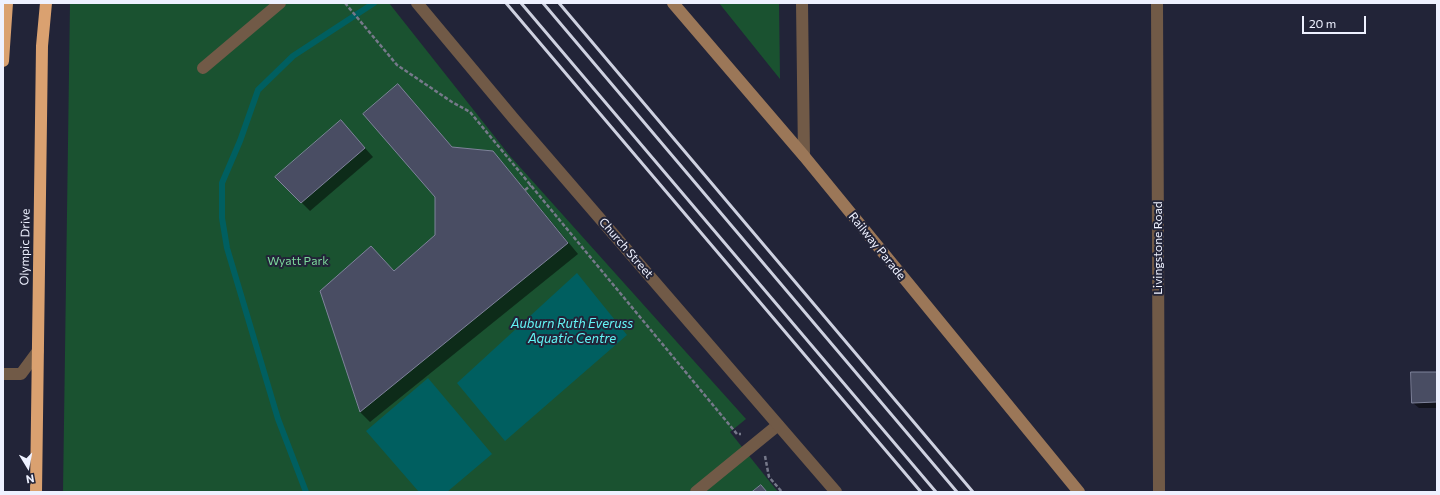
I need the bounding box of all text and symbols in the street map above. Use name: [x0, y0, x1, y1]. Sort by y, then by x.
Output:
scale bar: [1304, 8, 1368, 34]
text: 20 m: [1309, 16, 1336, 30]
street label: Livingstone Road: [1151, 201, 1165, 295]
street label: Olympic Drive: [17, 208, 33, 286]
street label: Railway Parade: [845, 209, 909, 283]
street label: Church Street: [596, 215, 656, 281]
park label: Wyatt Park: [267, 254, 329, 268]
water label: Auburn Ruth Everuss Aquatic Centre: [511, 316, 633, 347]
north arrow: [8, 447, 48, 487]
text: N: [25, 472, 35, 486]

